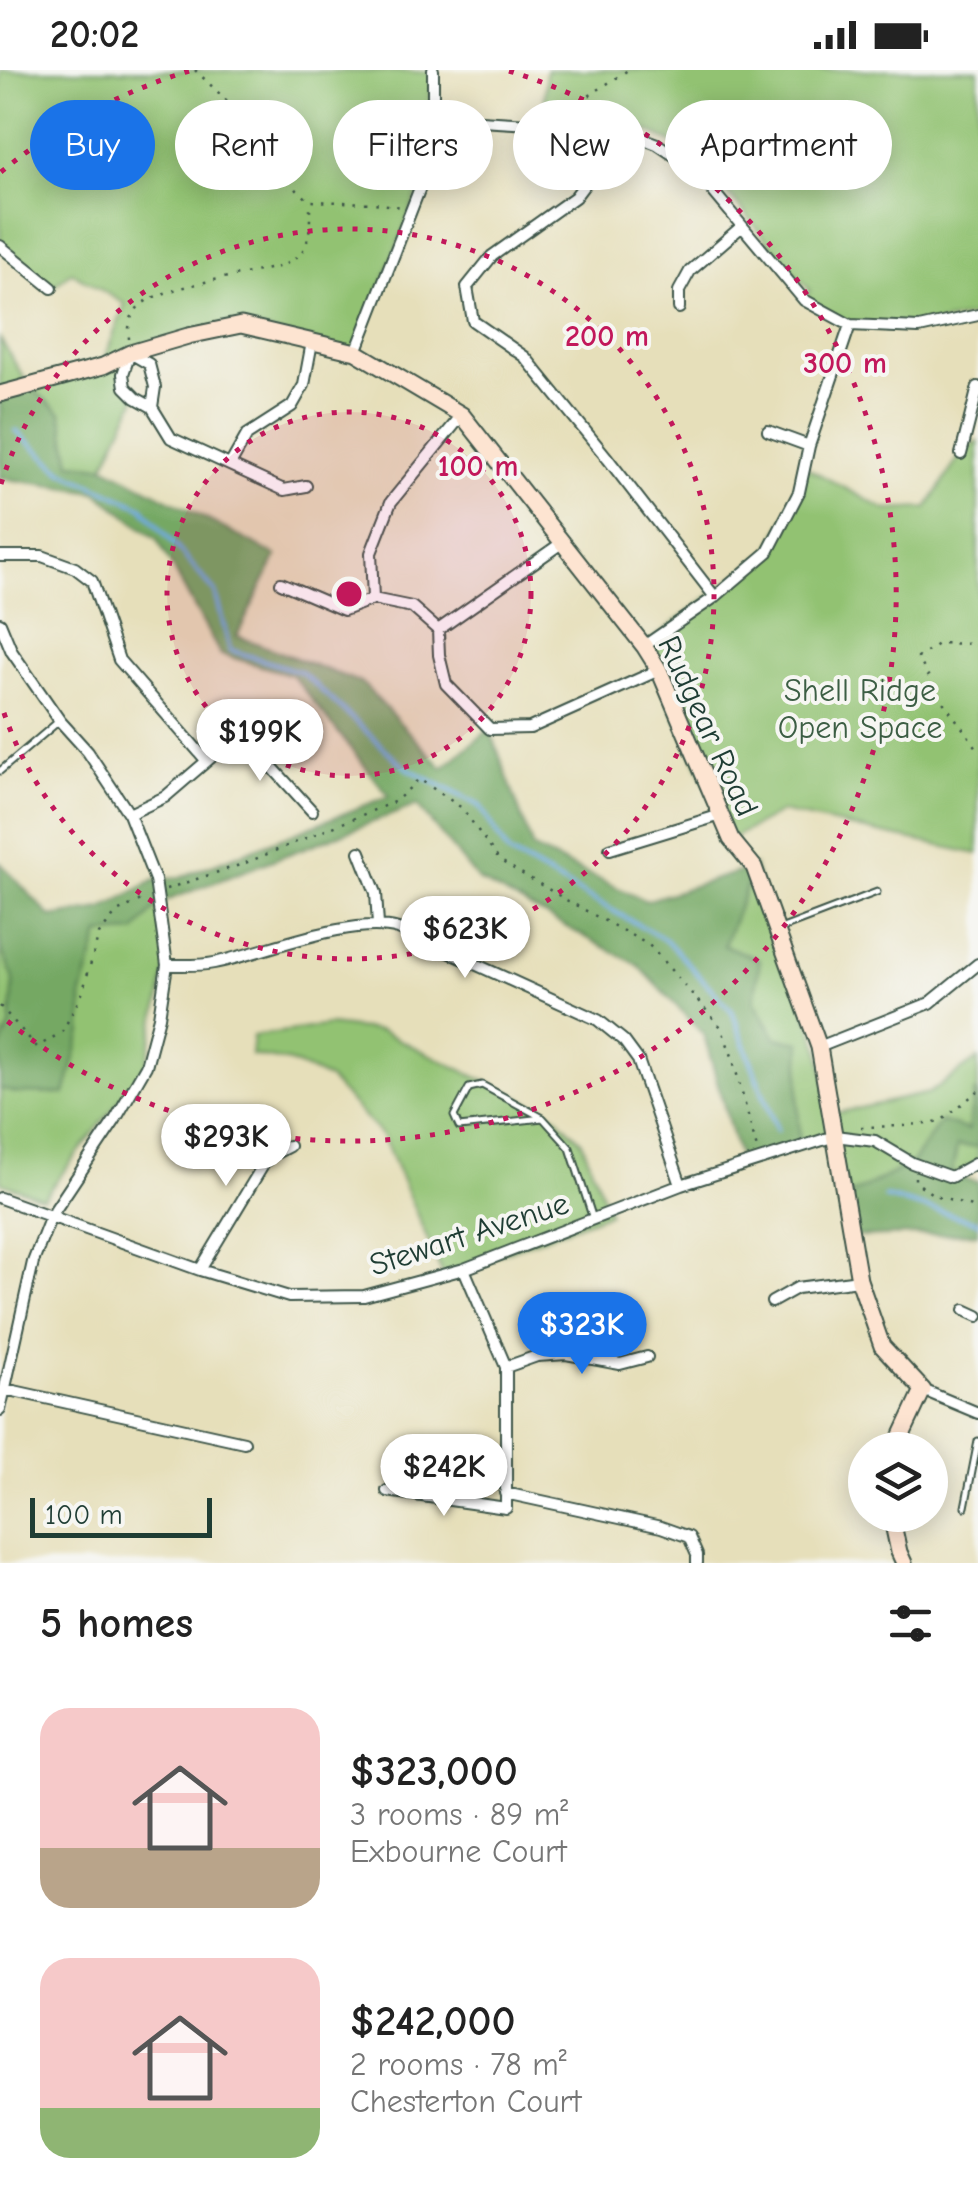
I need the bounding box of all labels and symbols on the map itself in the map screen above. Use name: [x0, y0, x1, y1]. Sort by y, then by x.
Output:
text: 200 m: [565, 319, 649, 354]
text: 300 m: [803, 346, 887, 381]
text: 100 m: [438, 449, 518, 484]
centre of rings: [331, 576, 367, 612]
street label: Rudgear Road: [650, 630, 766, 822]
park label: Shell Ridge Open Space: [778, 672, 942, 746]
pin: $199K: [190, 699, 330, 784]
pin: $623K: [395, 896, 535, 981]
pin: $293K: [156, 1104, 296, 1189]
street label: Stewart Avenue: [365, 1184, 573, 1284]
pin: $323K: [512, 1292, 652, 1377]
pin: $242K: [374, 1434, 514, 1519]
scale bar: [30, 1493, 212, 1538]

